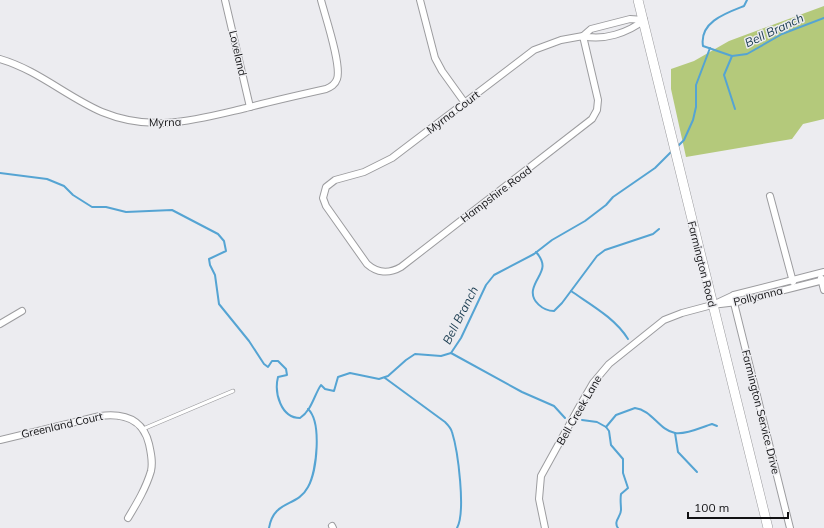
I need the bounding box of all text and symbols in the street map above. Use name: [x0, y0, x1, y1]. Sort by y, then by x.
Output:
water label: Bell Branch: [742, 10, 806, 50]
street label: Loveland: [226, 29, 250, 77]
street label: Myrna Court: [424, 87, 483, 137]
street label: Myrna: [149, 115, 181, 129]
street label: Hampshire Road: [458, 163, 534, 225]
street label: Farmington Road: [685, 219, 719, 309]
water label: Bell Branch: [439, 283, 481, 347]
street label: Pollyanna: [732, 283, 784, 309]
street label: Farmington Service Drive: [739, 348, 783, 476]
street label: Bell Creek Lane: [553, 372, 605, 448]
street label: Greenland Court: [20, 409, 104, 441]
scale bar: [688, 494, 788, 520]
text: 100 m: [694, 500, 729, 515]

